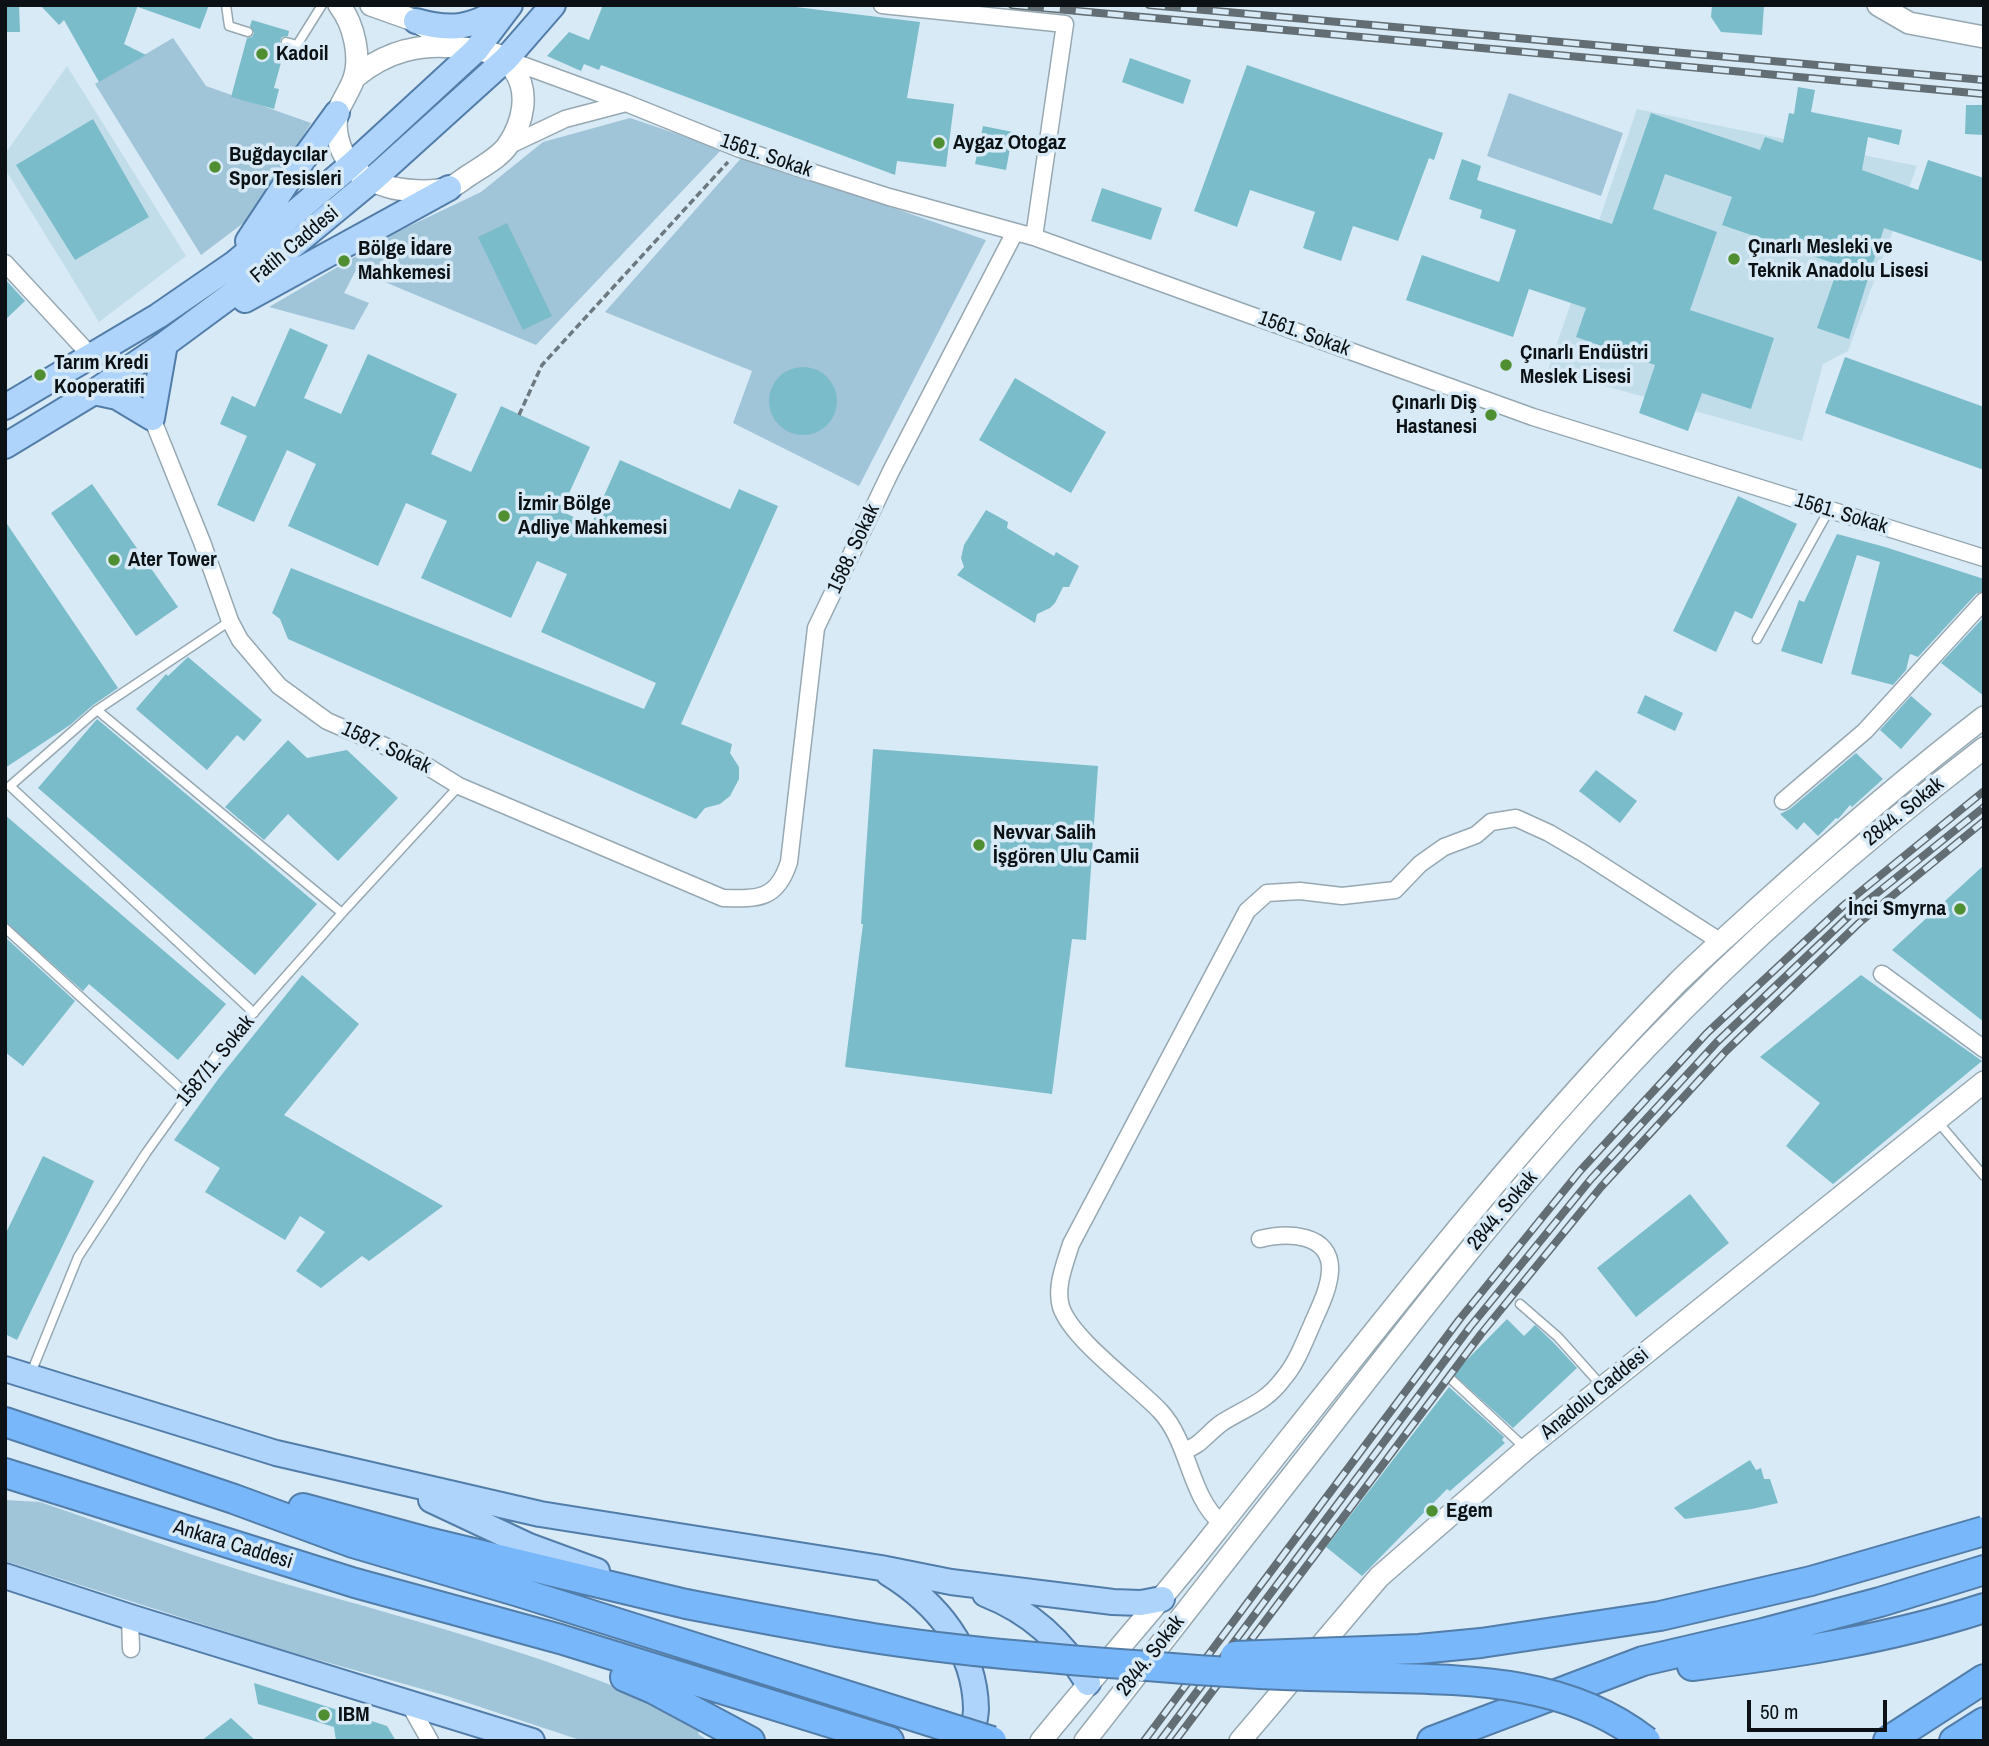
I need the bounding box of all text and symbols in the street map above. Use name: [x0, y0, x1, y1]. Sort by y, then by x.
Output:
place label: Kadoil: [276, 41, 329, 67]
marker: Kadoil: [254, 46, 270, 62]
street label: 1561. Sokak: [717, 129, 815, 183]
place label: Aygaz Otogaz: [953, 130, 1066, 156]
marker: Aygaz Otogaz: [931, 135, 947, 151]
place label: Buğdaycılar Spor Tesisleri: [229, 142, 342, 192]
marker: Buğdaycılar Spor Tesisleri: [207, 159, 223, 175]
street label: Fatih Caddesi: [246, 201, 344, 289]
place label: Çınarlı Mesleki ve Teknik Anadolu Lisesi: [1748, 234, 1929, 284]
place label: Bölge İdare Mahkemesi: [358, 236, 452, 286]
marker: Çınarlı Mesleki ve Teknik Anadolu Lisesi: [1726, 251, 1742, 267]
marker: Bölge İdare Mahkemesi: [336, 253, 352, 269]
street label: 1561. Sokak: [1255, 306, 1353, 362]
place label: Çınarlı Endüstri Meslek Lisesi: [1520, 340, 1648, 390]
place label: Tarım Kredi Kooperatifi: [54, 350, 148, 400]
marker: Çınarlı Endüstri Meslek Lisesi: [1498, 357, 1514, 373]
marker: Tarım Kredi Kooperatifi: [32, 367, 48, 383]
place label: Çınarlı Diş Hastanesi: [1392, 390, 1477, 440]
marker: Çınarlı Diş Hastanesi: [1483, 407, 1499, 423]
street label: 1561. Sokak: [1792, 488, 1890, 540]
place label: İzmir Bölge Adliye Mahkemesi: [518, 491, 667, 541]
street label: 1588. Sokak: [822, 500, 886, 598]
marker: İzmir Bölge Adliye Mahkemesi: [496, 508, 512, 524]
place label: Ater Tower: [128, 547, 217, 573]
marker: Ater Tower: [106, 552, 122, 568]
street label: 1587. Sokak: [337, 716, 435, 780]
street label: 2844. Sokak: [1859, 772, 1949, 852]
place label: Nevvar Salih İşgören Ulu Camii: [993, 820, 1139, 870]
marker: Nevvar Salih İşgören Ulu Camii: [971, 837, 987, 853]
place label: İnci Smyrna: [1848, 896, 1946, 922]
marker: İnci Smyrna: [1952, 901, 1968, 917]
street label: 1587/1. Sokak: [172, 1010, 260, 1112]
street label: 2844. Sokak: [1463, 1166, 1543, 1256]
street label: Anadolu Caddesi: [1536, 1343, 1654, 1445]
place label: Egem: [1446, 1498, 1493, 1524]
marker: Egem: [1424, 1503, 1440, 1519]
street label: Ankara Caddesi: [170, 1515, 296, 1575]
street label: 2844. Sokak: [1112, 1611, 1190, 1701]
scale bar: [1751, 1686, 1891, 1730]
text: 50 m: [1760, 1697, 1798, 1726]
place label: IBM: [338, 1702, 370, 1728]
marker: IBM: [316, 1707, 332, 1723]

